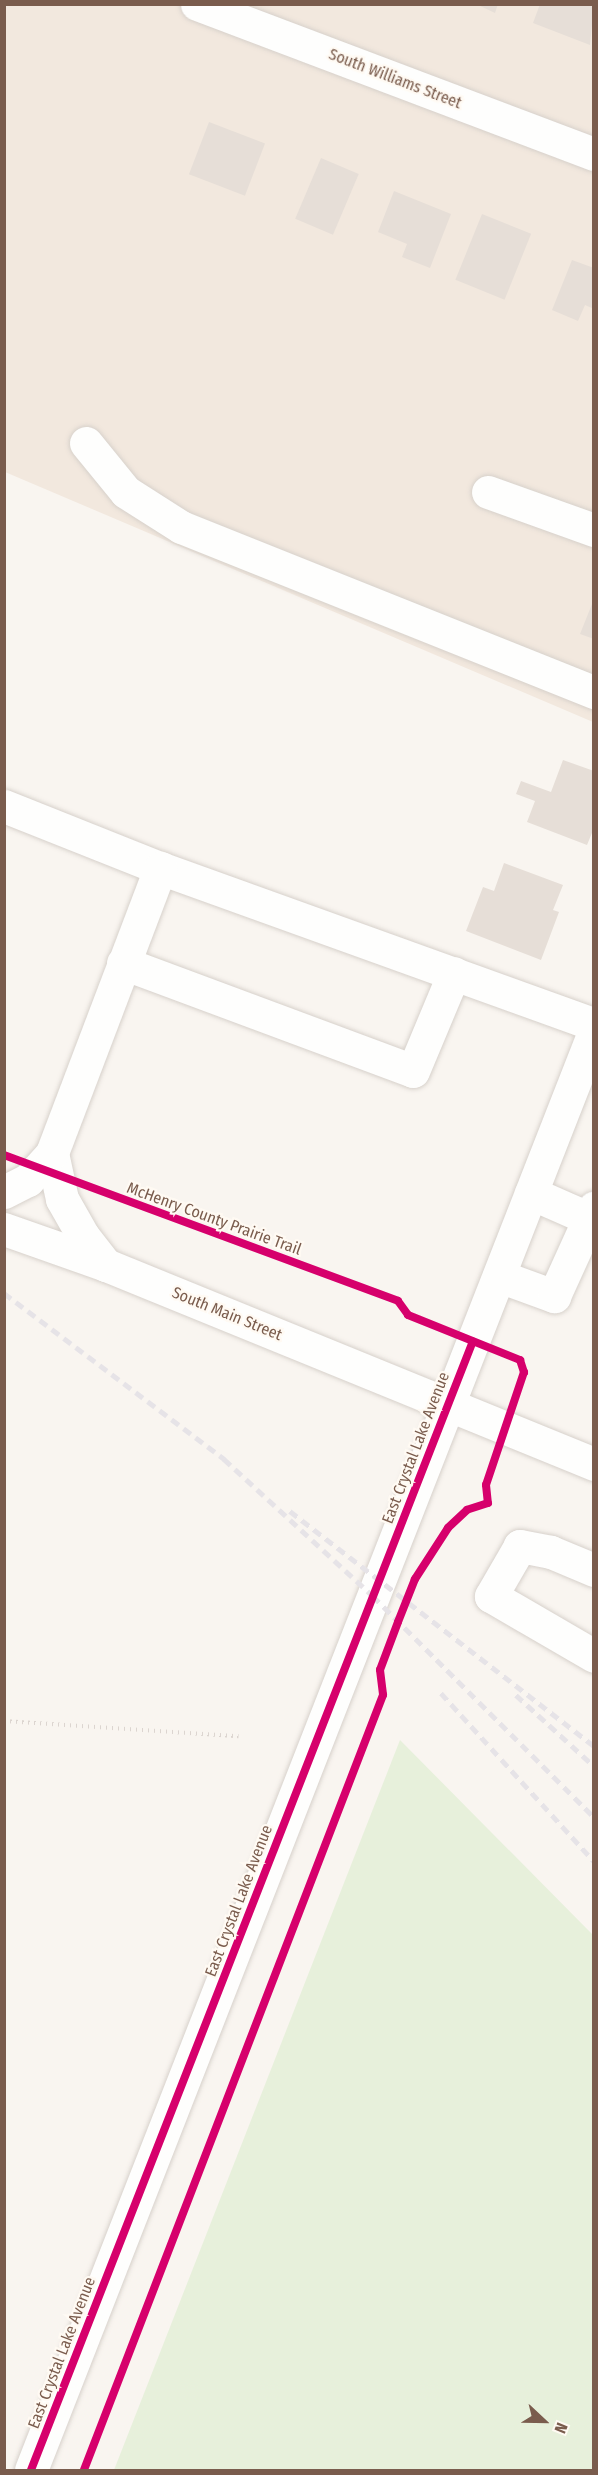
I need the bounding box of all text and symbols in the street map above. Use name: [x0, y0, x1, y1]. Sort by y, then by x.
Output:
street label: South Williams Street: [326, 45, 464, 113]
street label: McHenry County Prairie Trail: [124, 1178, 304, 1260]
street label: South Main Street: [169, 1283, 285, 1345]
street label: East Crystal Lake Avenue: [378, 1369, 454, 1527]
street label: East Crystal Lake Avenue: [201, 1822, 277, 1980]
street label: East Crystal Lake Avenue: [24, 2274, 100, 2432]
north arrow: [514, 2391, 574, 2451]
text: N: [551, 2420, 572, 2436]

